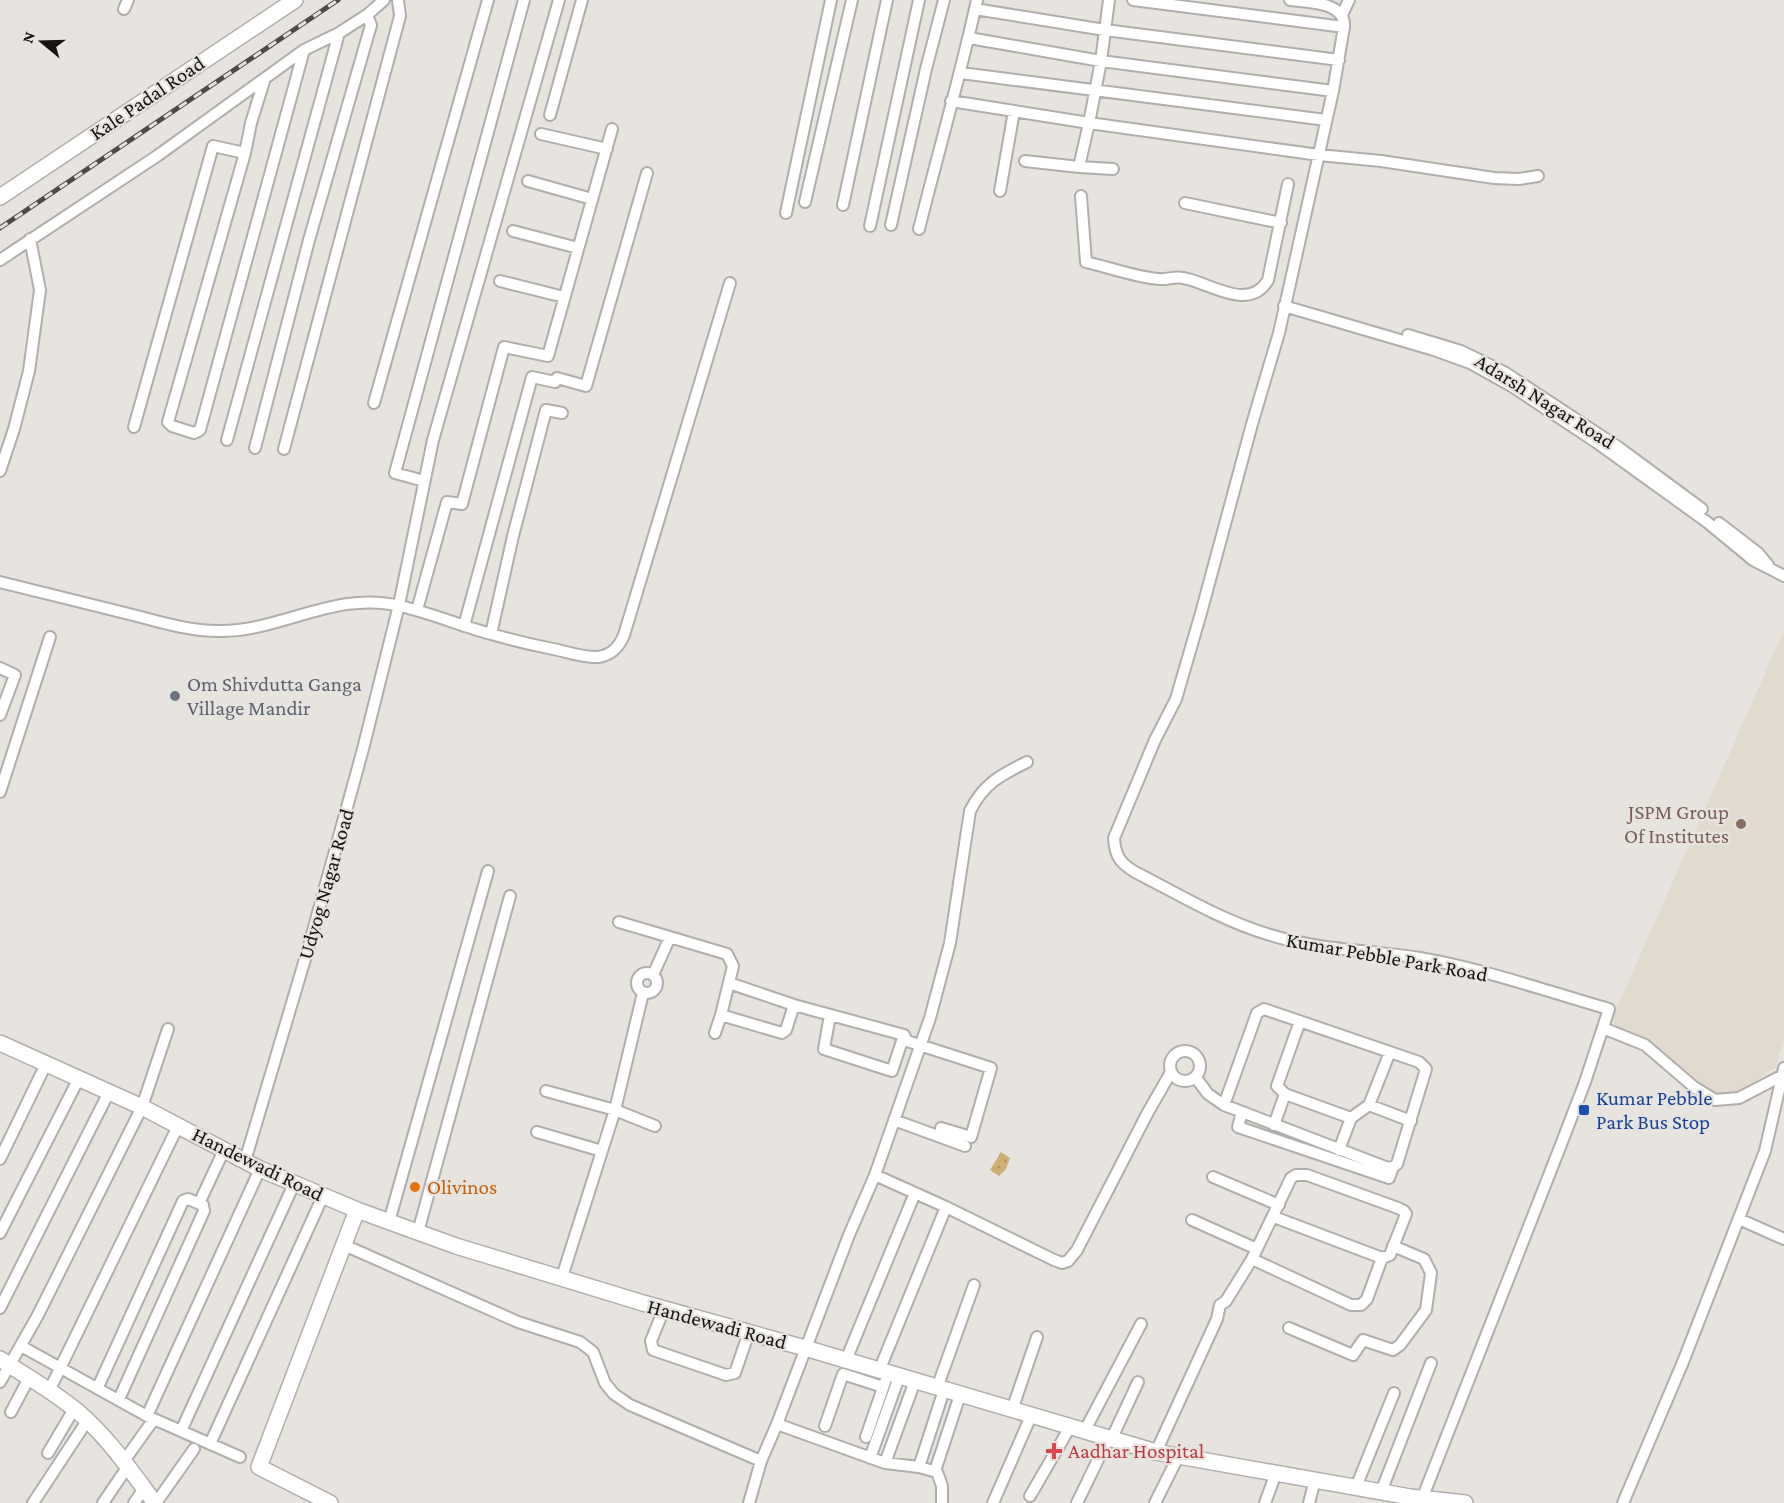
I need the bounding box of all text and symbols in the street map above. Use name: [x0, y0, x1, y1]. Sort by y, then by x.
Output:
north arrow: [12, 12, 72, 72]
text: N: [18, 29, 38, 45]
street label: Kale Padal Road: [85, 51, 209, 145]
street label: Adarsh Nagar Road: [1471, 348, 1619, 454]
place label: Om Shivdutta Ganga Village Mandir: [187, 672, 362, 720]
marker: Om Shivdutta Ganga Village Mandir: [168, 689, 182, 703]
place label: JSPM Group Of Institutes: [1624, 800, 1729, 848]
street label: Udyog Nagar Road: [293, 806, 359, 962]
marker: JSPM Group Of Institutes: [1734, 817, 1748, 831]
street label: Kumar Pebble Park Road: [1284, 927, 1490, 987]
place label: Kumar Pebble Park Bus Stop: [1596, 1086, 1712, 1134]
marker: Kumar Pebble Park Bus Stop: [1577, 1103, 1591, 1117]
street label: Handewadi Road: [188, 1122, 328, 1206]
place label: Olivinos: [427, 1175, 497, 1199]
marker: Olivinos: [408, 1180, 422, 1194]
street label: Handewadi Road: [645, 1294, 789, 1354]
place label: Aadhar Hospital: [1068, 1439, 1204, 1463]
marker: Aadhar Hospital: [1045, 1442, 1063, 1460]

